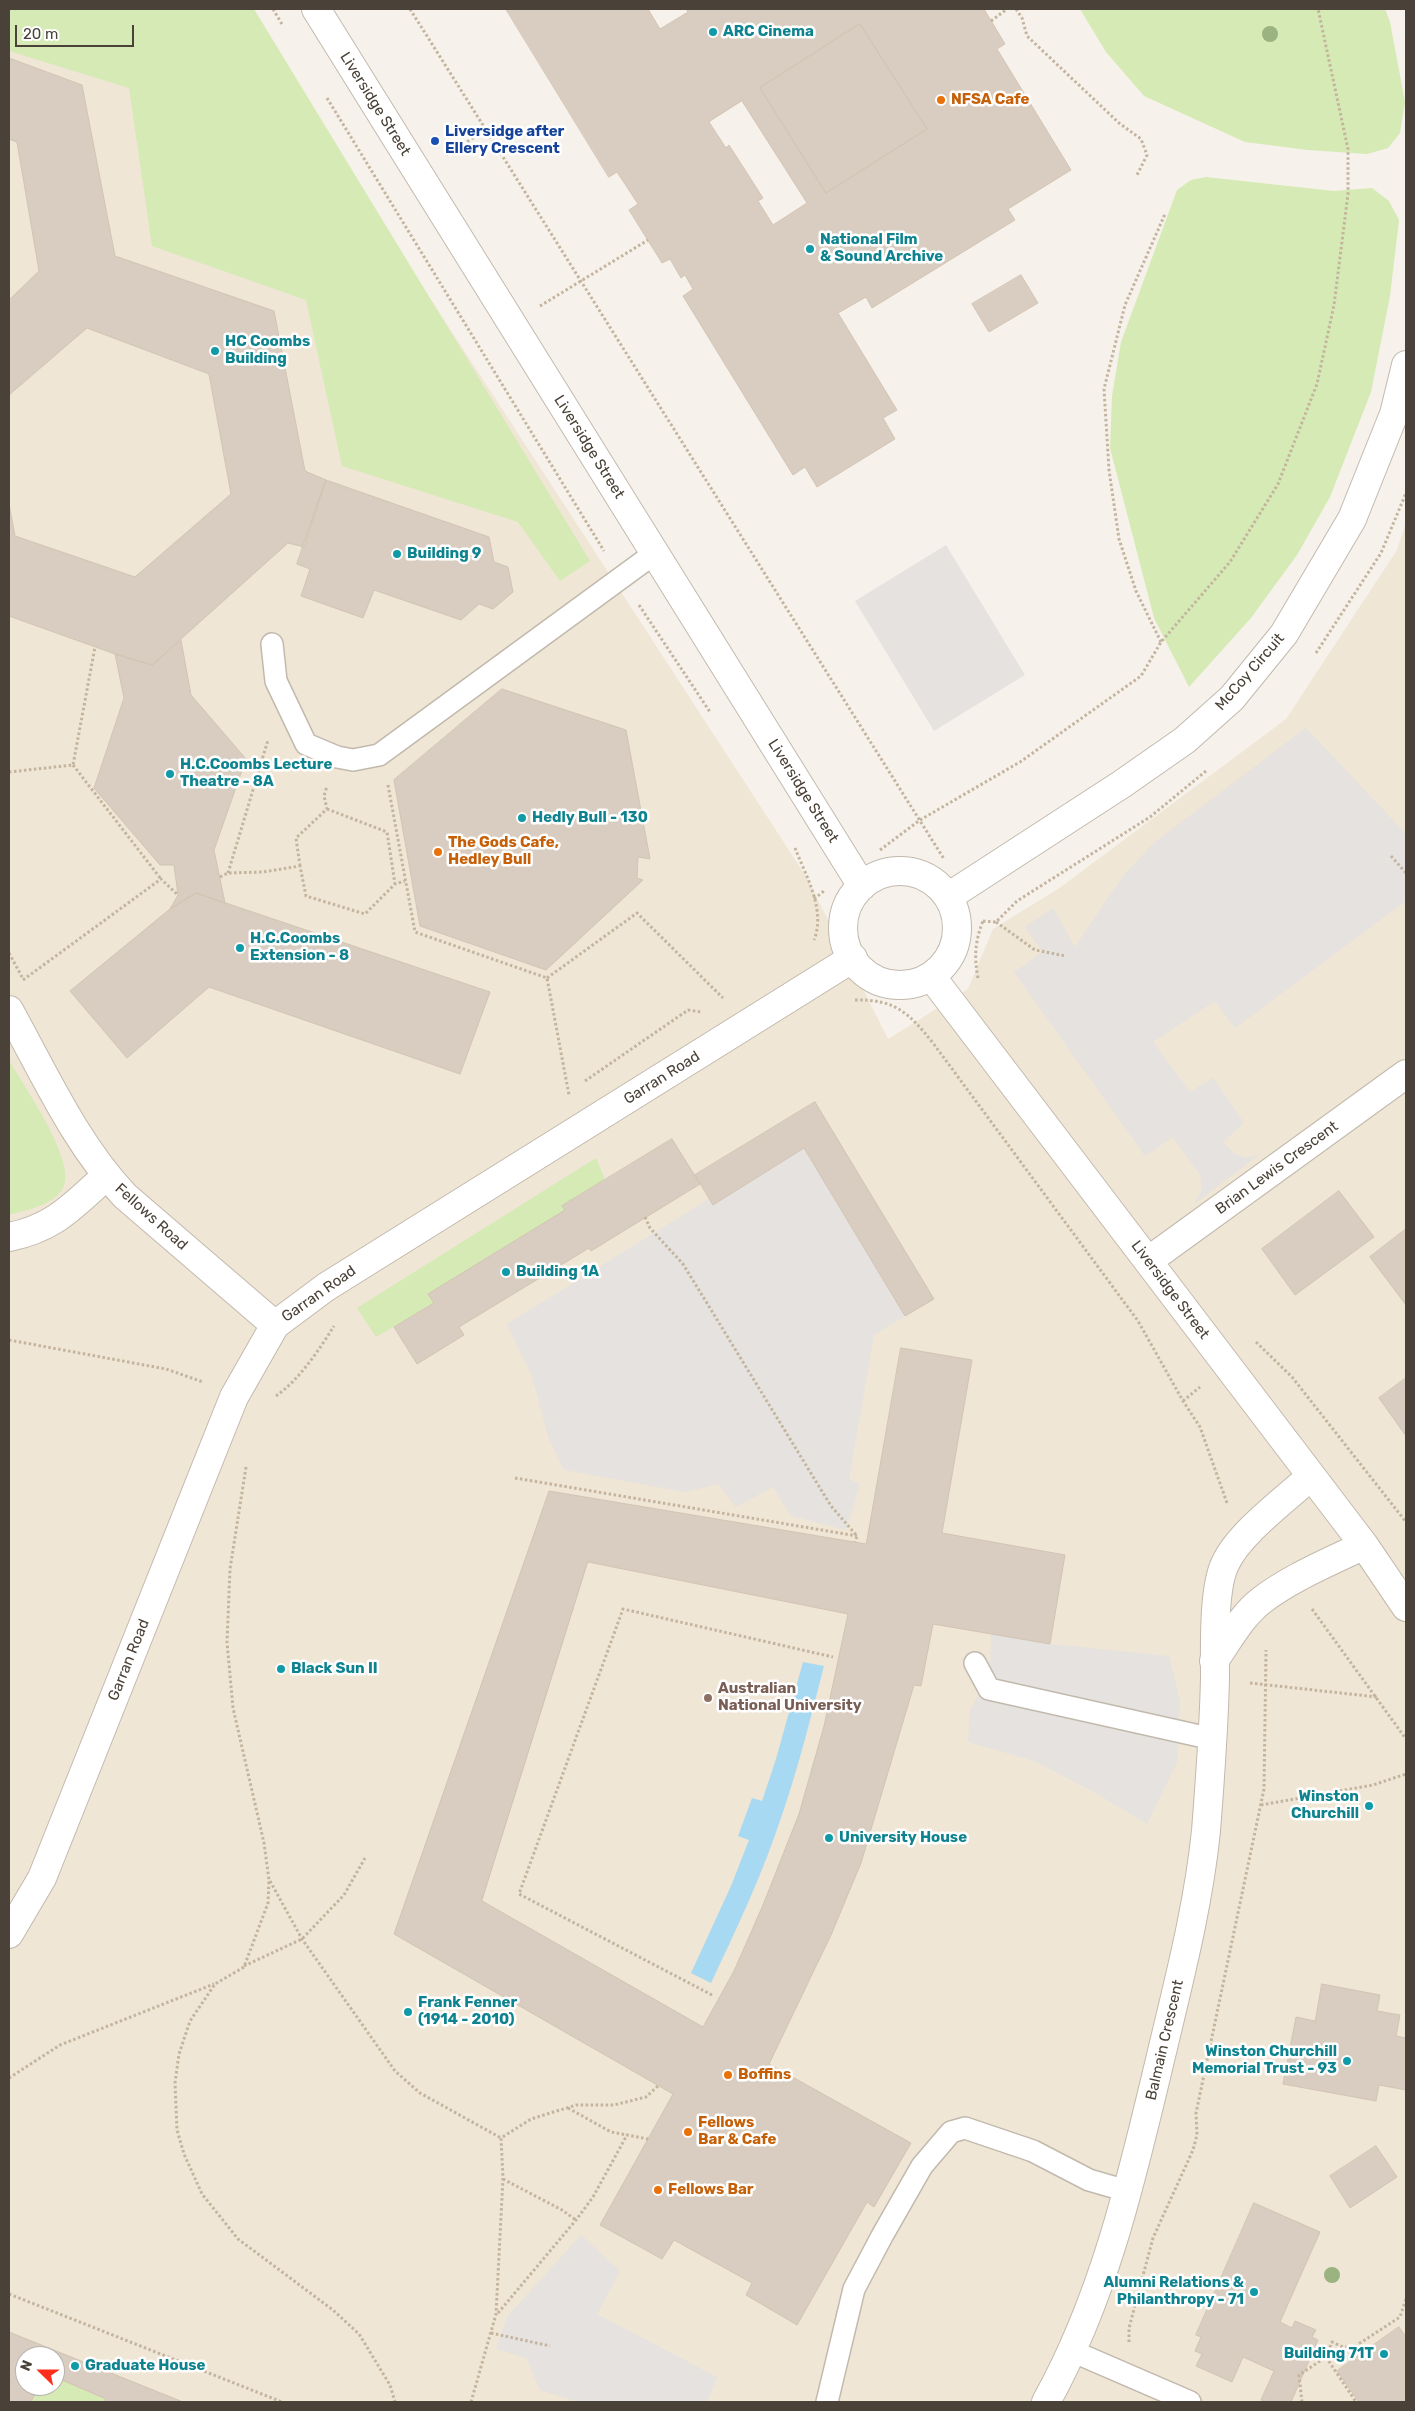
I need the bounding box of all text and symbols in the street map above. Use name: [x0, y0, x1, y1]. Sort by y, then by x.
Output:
scale bar: [18, 15, 136, 47]
place label: ARC Cinema: [723, 23, 814, 41]
text: 20 m: [23, 25, 58, 43]
marker: ARC Cinema: [707, 26, 719, 38]
street label: Liversidge Street: [336, 49, 414, 159]
place label: NFSA Cafe: [951, 91, 1029, 109]
marker: NFSA Cafe: [935, 94, 947, 106]
place label: Liversidge after Ellery Crescent: [445, 123, 564, 158]
marker: Liversidge after Ellery Crescent: [429, 135, 441, 147]
place label: National Film & Sound Archive: [820, 231, 943, 266]
marker: National Film & Sound Archive: [804, 243, 816, 255]
place label: HC Coombs Building: [225, 333, 310, 368]
marker: HC Coombs Building: [209, 345, 221, 357]
street label: Liversidge Street: [550, 392, 628, 502]
place label: Building 9: [407, 545, 481, 563]
marker: Building 9: [391, 548, 403, 560]
street label: McCoy Circuit: [1212, 630, 1288, 714]
street label: Liversidge Street: [764, 736, 842, 846]
place label: H.C.Coombs Lecture Theatre - 8A: [180, 756, 332, 791]
marker: H.C.Coombs Lecture Theatre - 8A: [164, 768, 176, 780]
place label: Hedly Bull - 130: [532, 809, 648, 827]
marker: Hedly Bull - 130: [516, 812, 528, 824]
place label: The Gods Cafe, Hedley Bull: [448, 834, 559, 869]
marker: The Gods Cafe, Hedley Bull: [432, 846, 444, 858]
place label: H.C.Coombs Extension - 8: [250, 930, 349, 965]
marker: H.C.Coombs Extension - 8: [234, 942, 246, 954]
street label: Garran Road: [621, 1047, 703, 1109]
street label: Brian Lewis Crescent: [1212, 1118, 1342, 1218]
street label: Fellows Road: [111, 1180, 191, 1254]
street label: Liversidge Street: [1127, 1237, 1213, 1343]
street label: Garran Road: [278, 1262, 360, 1326]
place label: Building 1A: [516, 1263, 599, 1281]
marker: Building 1A: [500, 1266, 512, 1278]
street label: Garran Road: [104, 1617, 154, 1703]
place label: Black Sun II: [291, 1660, 378, 1678]
marker: Black Sun II: [275, 1663, 287, 1675]
place label: Australian National University: [718, 1680, 862, 1715]
marker: Australian National University: [702, 1692, 714, 1704]
place label: Winston Churchill: [1291, 1788, 1359, 1823]
marker: Winston Churchill: [1363, 1800, 1375, 1812]
place label: University House: [839, 1829, 967, 1847]
marker: University House: [823, 1832, 835, 1844]
street label: Balmain Crescent: [1142, 1978, 1188, 2102]
place label: Frank Fenner (1914 - 2010): [418, 1994, 517, 2029]
marker: Frank Fenner (1914 - 2010): [402, 2006, 414, 2018]
place label: Winston Churchill Memorial Trust - 93: [1192, 2043, 1337, 2078]
marker: Winston Churchill Memorial Trust - 93: [1341, 2055, 1353, 2067]
place label: Boffins: [738, 2066, 791, 2084]
marker: Boffins: [722, 2069, 734, 2081]
place label: Fellows Bar & Cafe: [698, 2114, 777, 2149]
marker: Fellows Bar & Cafe: [682, 2126, 694, 2138]
place label: Fellows Bar: [668, 2181, 754, 2199]
marker: Fellows Bar: [652, 2184, 664, 2196]
place label: Alumni Relations & Philanthropy - 71: [1104, 2274, 1244, 2309]
marker: Alumni Relations & Philanthropy - 71: [1248, 2286, 1260, 2298]
place label: Building 71T: [1284, 2345, 1374, 2363]
north arrow: [15, 2346, 65, 2396]
marker: Building 71T: [1378, 2348, 1390, 2360]
place label: Graduate House: [85, 2357, 205, 2375]
text: N: [17, 2358, 36, 2373]
marker: Graduate House: [69, 2360, 81, 2372]

